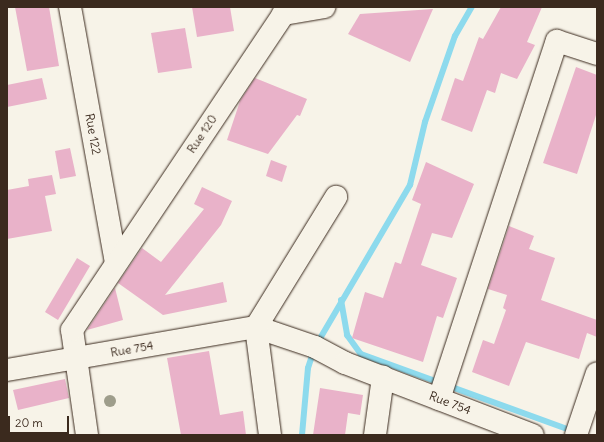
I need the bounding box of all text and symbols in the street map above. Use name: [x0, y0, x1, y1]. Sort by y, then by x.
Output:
street label: Rue 122: [82, 112, 104, 156]
street label: Rue 120: [184, 112, 220, 156]
street label: Rue 754: [109, 338, 155, 360]
street label: Rue 754: [427, 388, 473, 418]
scale bar: [10, 408, 71, 434]
text: 20 m: [15, 415, 43, 430]

